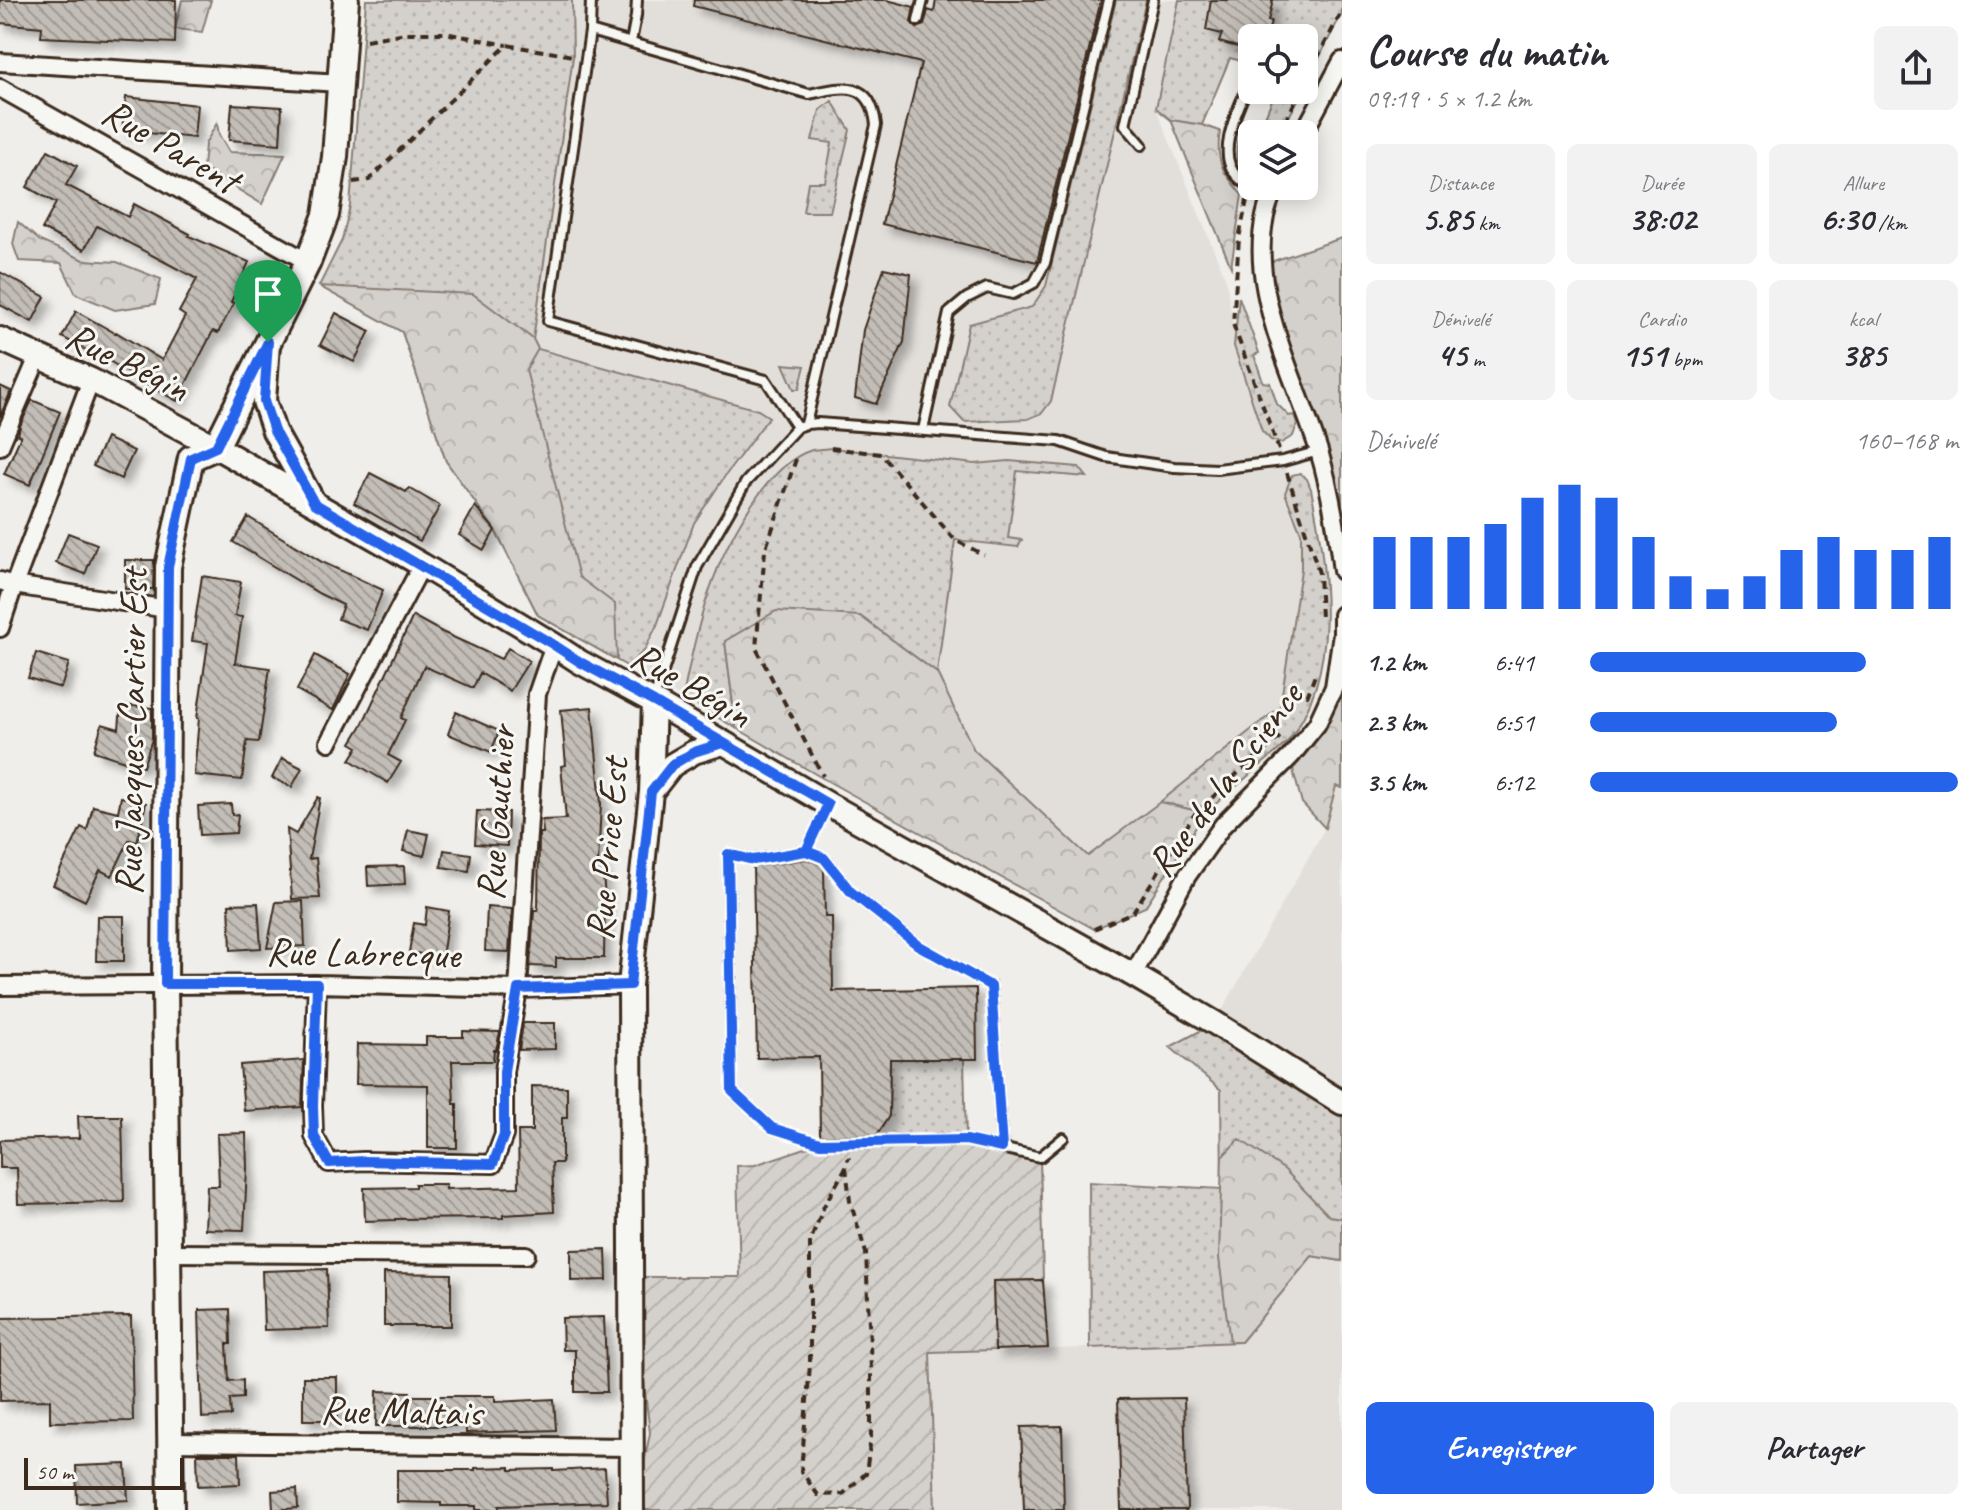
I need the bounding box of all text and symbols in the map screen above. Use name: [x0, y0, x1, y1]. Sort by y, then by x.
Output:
map controls: [1238, 24, 1318, 200]
button: locate: [1238, 24, 1318, 104]
text: Course du matin: [1366, 24, 1607, 79]
button: share: [1874, 26, 1958, 110]
text: 09:19 · 5 × 1.2 km: [1366, 82, 1532, 115]
street label: Rue Parent: [93, 87, 253, 208]
button: layers: [1238, 120, 1318, 200]
text: Distance: [1428, 169, 1493, 197]
text: Durée: [1640, 169, 1684, 197]
text: Allure: [1842, 169, 1884, 197]
text: 5.85: [1421, 197, 1473, 240]
text: 38:02: [1628, 197, 1696, 240]
text: 6:30: [1820, 197, 1873, 240]
text: km: [1473, 209, 1500, 237]
text: /km: [1873, 209, 1907, 237]
pin: [234, 260, 302, 342]
icon: arrive: [246, 272, 290, 316]
text: Dénivelé: [1431, 305, 1490, 333]
text: Cardio: [1638, 305, 1686, 333]
text: kcal: [1849, 305, 1878, 333]
street label: Rue Bégin: [58, 311, 198, 414]
text: 45: [1437, 333, 1467, 376]
text: 151: [1622, 333, 1667, 376]
text: 385: [1841, 333, 1886, 376]
text: m: [1467, 345, 1485, 373]
text: bpm: [1667, 345, 1702, 373]
text: Dénivelé: [1366, 424, 1436, 457]
text: 160–168 m: [1855, 424, 1958, 457]
street label: Rue Jacques-Cartier Est: [103, 564, 159, 896]
street label: Rue Bégin: [622, 630, 762, 740]
text: 1.2 km: [1366, 646, 1426, 679]
text: 6:41: [1494, 646, 1534, 679]
street label: Rue de la Science: [1136, 670, 1316, 886]
text: 2.3 km: [1366, 706, 1426, 739]
text: 6:51: [1494, 706, 1534, 739]
street label: Rue Gauthier: [465, 720, 527, 902]
street label: Rue Price Est: [574, 752, 640, 942]
text: 3.5 km: [1366, 766, 1426, 799]
text: 6:12: [1494, 766, 1534, 799]
street label: Rue Labrecque: [266, 926, 463, 980]
street label: Rue Maltais: [320, 1385, 486, 1437]
button: Enregistrer: [1366, 1402, 1654, 1494]
button: Partager: [1670, 1402, 1958, 1494]
scale bar: [24, 1454, 184, 1490]
text: 50 m: [36, 1458, 73, 1486]

